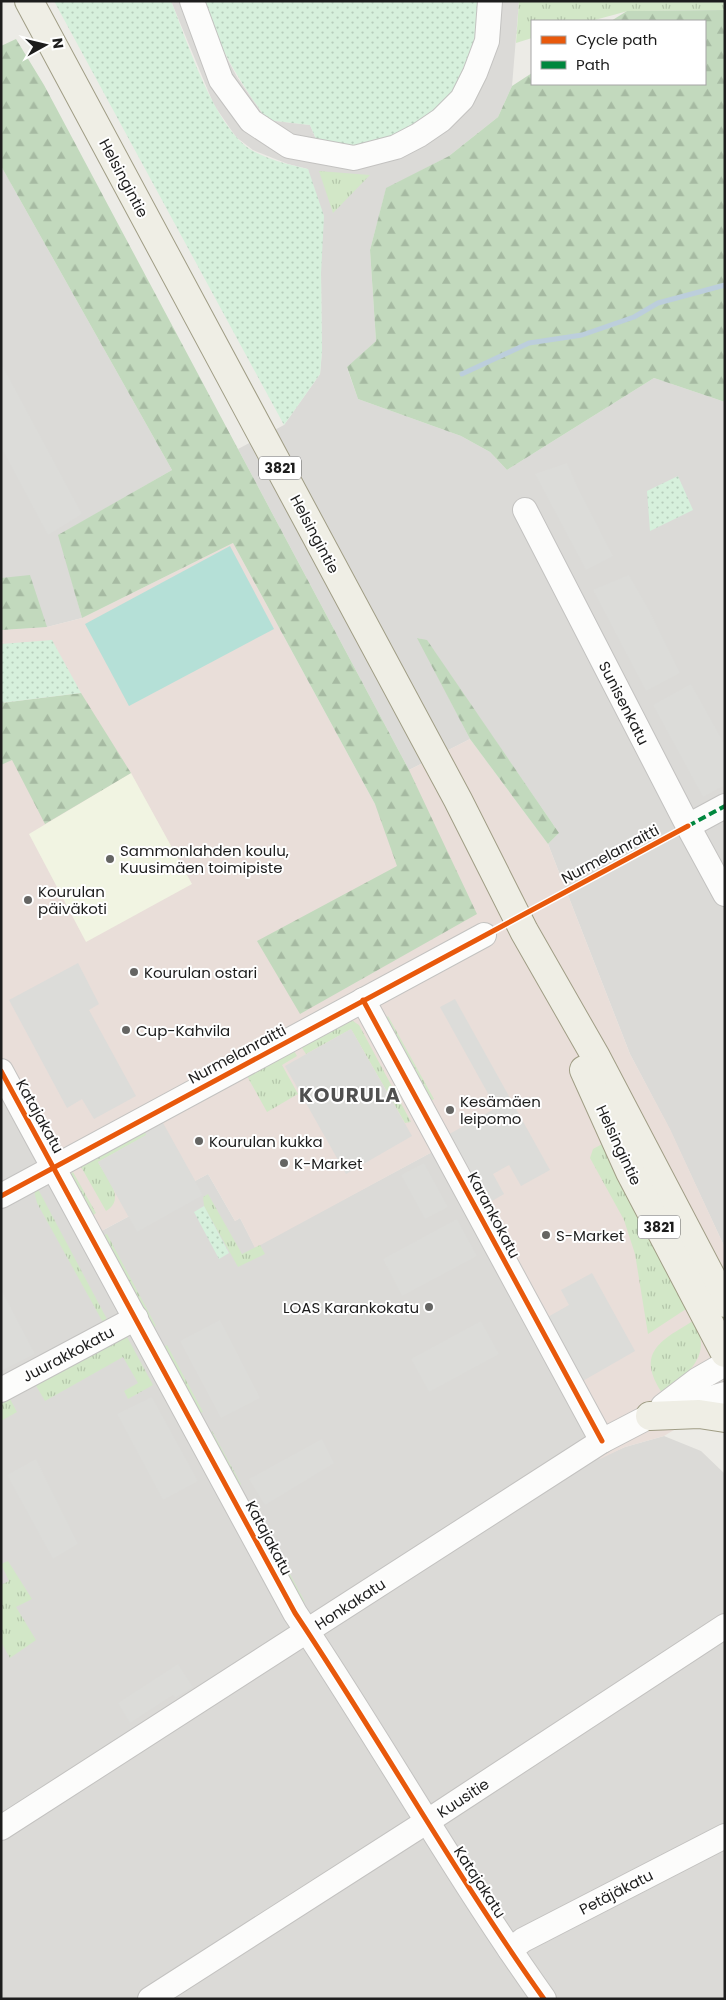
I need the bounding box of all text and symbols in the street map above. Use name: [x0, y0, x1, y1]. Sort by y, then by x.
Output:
north arrow: [20, 20, 70, 70]
legend: [531, 20, 706, 85]
text: Cycle path: [576, 29, 657, 50]
text: N: [47, 37, 69, 50]
text: Path: [576, 54, 610, 75]
street label: Helsingintie: [94, 135, 154, 221]
road number: 3821: [259, 456, 301, 479]
street label: Helsingintie: [285, 491, 345, 577]
street label: Sunisenkatu: [594, 658, 654, 748]
street label: Nurmelanraitti: [557, 819, 663, 889]
place label: Sammonlahden koulu, Kuusimäen toimipiste: [120, 840, 289, 878]
marker: Sammonlahden koulu, Kuusimäen toimipiste: [104, 853, 116, 865]
place label: Kourulan päiväkoti: [38, 881, 107, 919]
marker: Kourulan päiväkoti: [22, 894, 34, 906]
place label: Kourulan ostari: [144, 962, 257, 983]
marker: Kourulan ostari: [128, 966, 140, 978]
street label: Nurmelanraitti: [184, 1019, 290, 1089]
place label: Cup-Kahvila: [136, 1020, 230, 1041]
marker: Cup-Kahvila: [120, 1024, 132, 1036]
street label: Katajakatu: [11, 1075, 69, 1157]
district label: KOURULA: [299, 1081, 401, 1109]
place label: Kesämäen leipomo: [460, 1091, 541, 1129]
street label: Helsingintie: [591, 1101, 647, 1189]
marker: Kesämäen leipomo: [444, 1104, 456, 1116]
place label: Kourulan kukka: [209, 1131, 323, 1152]
marker: Kourulan kukka: [193, 1135, 205, 1147]
place label: K-Market: [294, 1153, 362, 1174]
marker: K-Market: [278, 1157, 290, 1169]
street label: Karankokatu: [462, 1168, 526, 1262]
road number: 3821: [638, 1216, 680, 1238]
place label: S-Market: [556, 1225, 624, 1246]
marker: S-Market: [540, 1229, 552, 1241]
place label: LOAS Karankokatu: [283, 1297, 419, 1318]
marker: LOAS Karankokatu: [423, 1301, 435, 1313]
street label: Juurakkokatu: [19, 1321, 117, 1387]
street label: Katajakatu: [241, 1497, 297, 1579]
street label: Honkakatu: [311, 1573, 389, 1635]
street label: Kuusitie: [433, 1773, 493, 1823]
street label: Katajakatu: [449, 1842, 511, 1922]
street label: Petäjäkatu: [575, 1864, 657, 1920]

